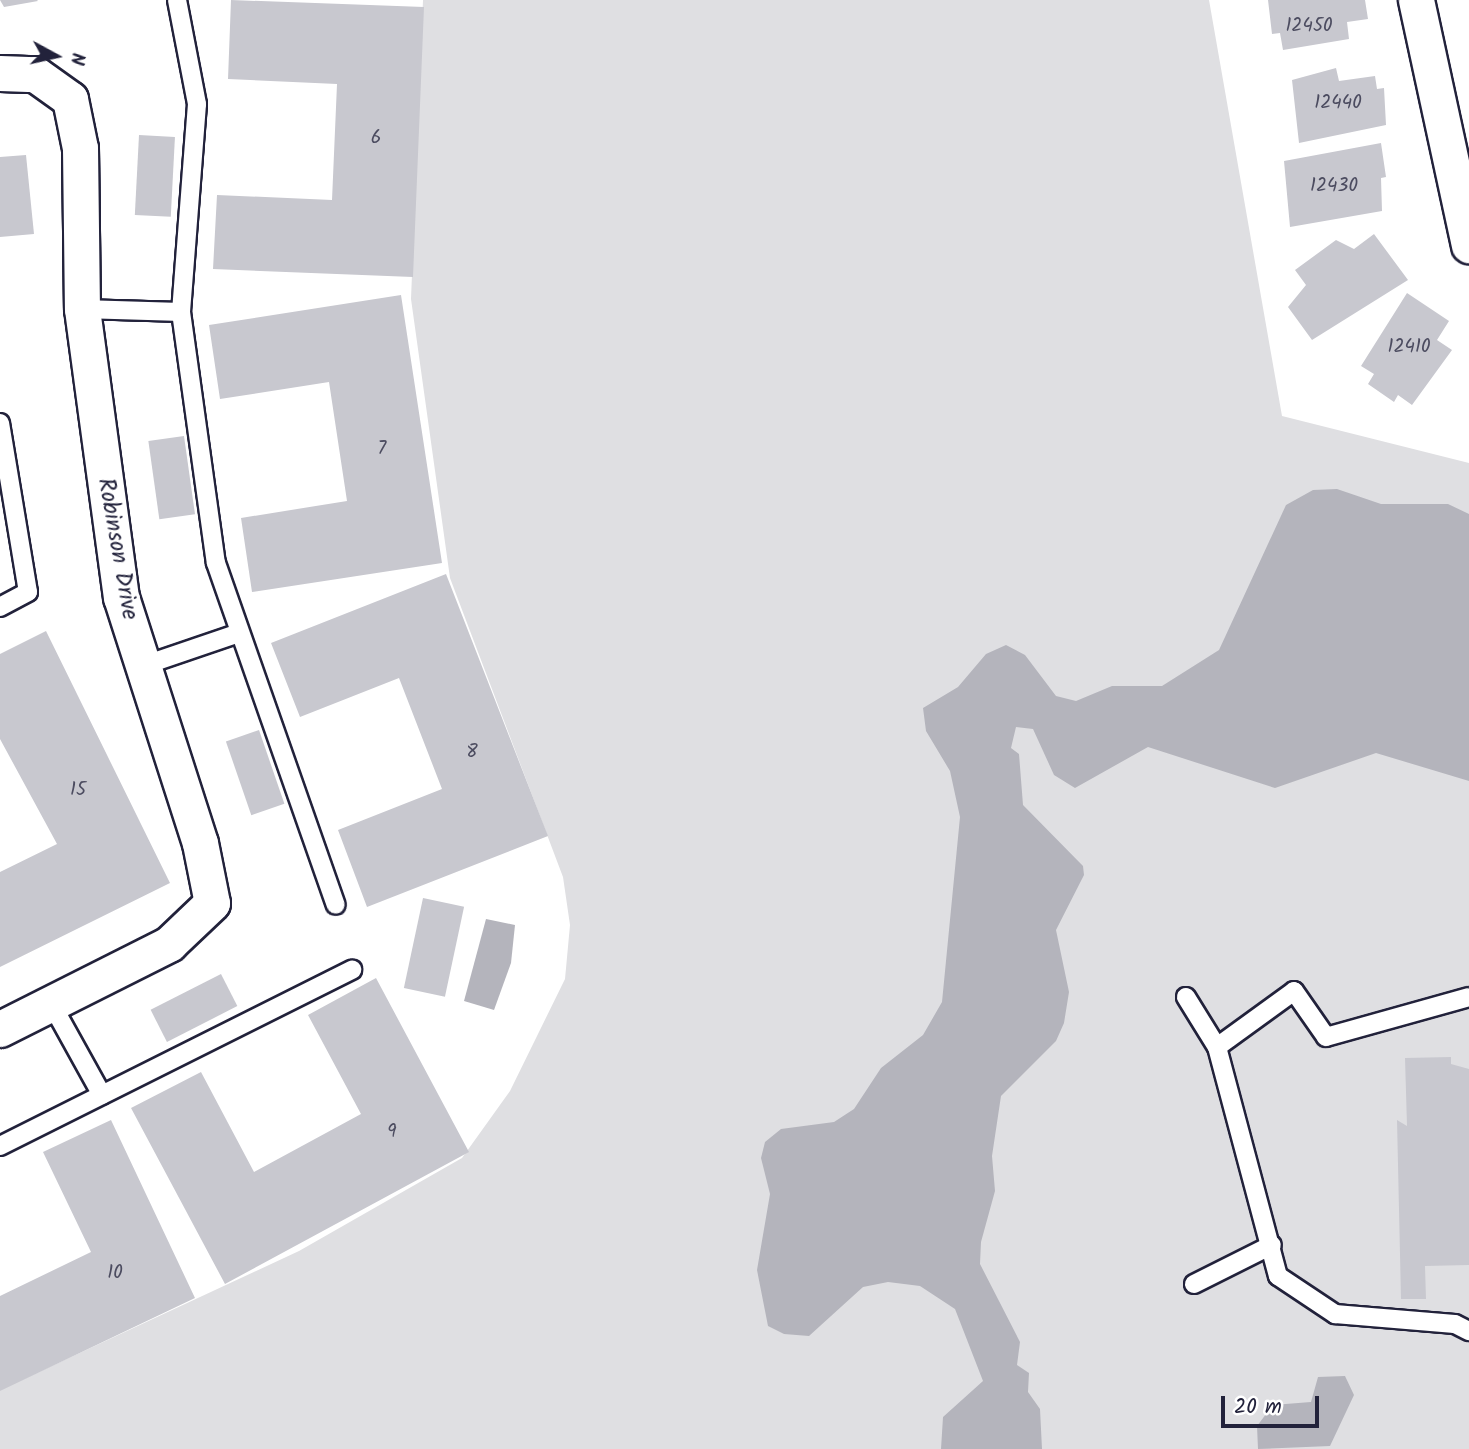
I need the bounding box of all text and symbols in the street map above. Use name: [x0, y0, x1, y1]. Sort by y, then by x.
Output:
house number: 12450: [1285, 16, 1333, 38]
north arrow: [21, 21, 91, 91]
text: N: [61, 51, 92, 67]
house number: 12440: [1314, 93, 1362, 115]
house number: 6: [371, 128, 381, 150]
house number: 12430: [1310, 176, 1358, 198]
house number: 12410: [1388, 337, 1430, 359]
house number: 7: [378, 439, 386, 461]
street label: Robinson Drive: [91, 476, 143, 622]
house number: 8: [466, 742, 478, 764]
house number: 15: [70, 780, 86, 802]
house number: 9: [387, 1122, 397, 1144]
house number: 10: [107, 1263, 123, 1285]
scale bar: [1224, 1382, 1322, 1426]
text: 20 m: [1234, 1391, 1282, 1424]

